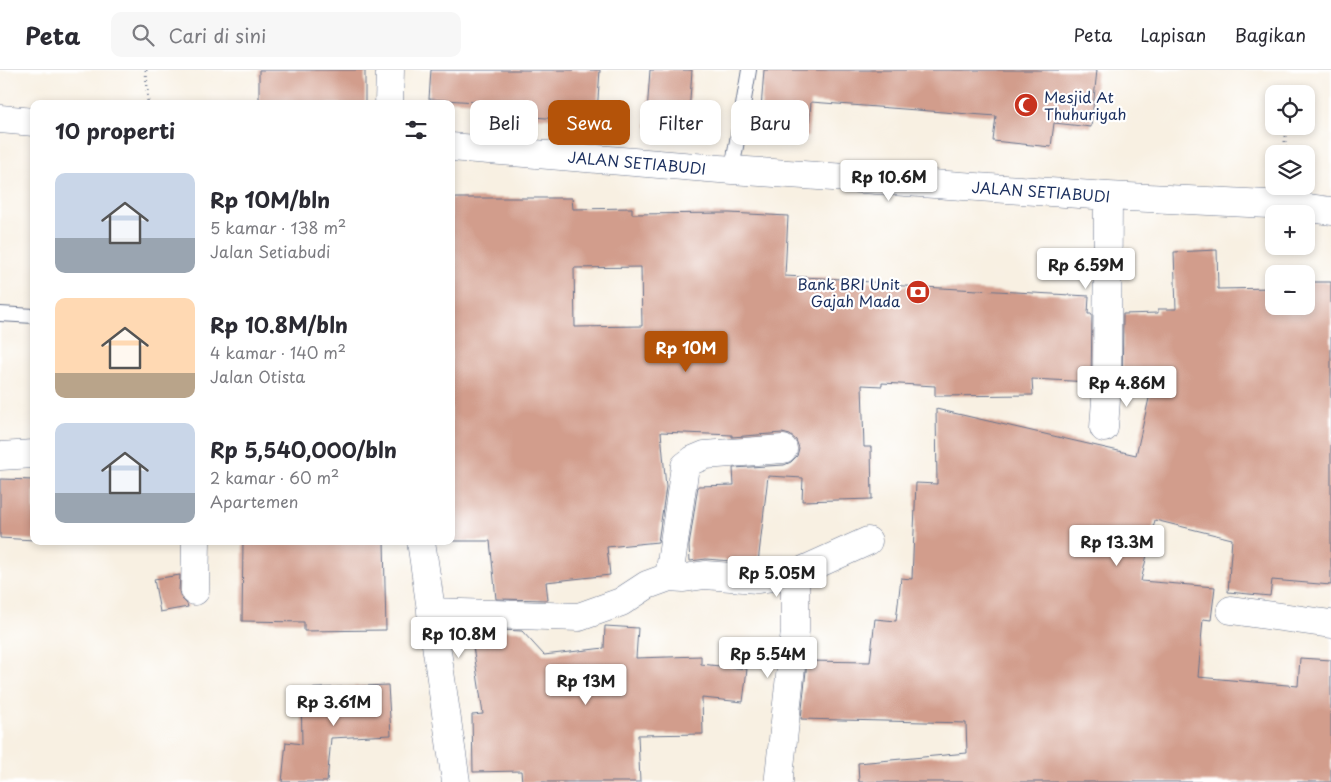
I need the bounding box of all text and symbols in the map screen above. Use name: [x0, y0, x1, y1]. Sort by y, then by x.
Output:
search box: [111, 12, 461, 57]
text: Peta: [25, 17, 81, 53]
icon: search: [129, 21, 157, 49]
text: Cari di sini: [169, 21, 266, 49]
text: Peta: [1074, 21, 1112, 48]
text: Lapisan: [1140, 21, 1206, 48]
text: Bagikan: [1234, 21, 1306, 48]
place label: Mesjid At Thuhuriyah: [1044, 85, 1127, 125]
map controls: [1265, 85, 1315, 315]
button: locate: [1265, 85, 1315, 135]
mosque icon: Mesjid At Thuhuriyah: [1013, 92, 1039, 118]
chip: Beli: [470, 100, 538, 145]
chip: Sewa: [548, 100, 630, 145]
chip: Filter: [640, 100, 721, 145]
chip: Baru: [731, 100, 809, 145]
text: 10 properti: [55, 114, 175, 146]
icon: filters: [402, 116, 430, 144]
street label: JALAN SETIABUDI: [567, 144, 707, 180]
button: layers: [1265, 145, 1315, 195]
pin: Rp 10.6M: [837, 160, 941, 202]
text: Rp 10.6M: [851, 164, 927, 188]
street label: JALAN SETIABUDI: [971, 175, 1111, 207]
text: Rp 10M/bln: [210, 183, 330, 215]
icon: home: [95, 193, 155, 253]
button: +: [1265, 205, 1315, 255]
text: 5 kamar · 138 m²: [210, 215, 346, 239]
text: Jalan Setiabudi: [210, 239, 330, 263]
pin: Rp 6.59M: [1034, 248, 1138, 290]
text: Rp 6.59M: [1048, 252, 1124, 276]
button: −: [1265, 265, 1315, 315]
place label: Bank BRI Unit Gajah Mada: [797, 272, 900, 312]
bank icon: Bank BRI Unit Gajah Mada: [905, 279, 931, 305]
text: Rp 10.8M/bln: [210, 308, 348, 340]
icon: home: [95, 318, 155, 378]
pin: Rp 10M: [645, 330, 727, 373]
text: Rp 10M: [656, 335, 716, 359]
text: 4 kamar · 140 m²: [210, 340, 346, 364]
text: Jalan Otista: [210, 364, 305, 388]
pin: Rp 4.86M: [1075, 366, 1179, 408]
text: Rp 4.86M: [1088, 370, 1166, 394]
text: Rp 5,540,000/bln: [210, 433, 397, 465]
icon: home: [95, 443, 155, 503]
text: 2 kamar · 60 m²: [210, 465, 339, 489]
text: Apartemen: [210, 489, 299, 513]
pin: Rp 13.3M: [1065, 524, 1169, 567]
text: Rp 13.3M: [1080, 529, 1154, 553]
pin: Rp 5.05M: [725, 556, 829, 598]
text: Rp 5.05M: [739, 560, 815, 584]
pin: Rp 10.8M: [407, 616, 511, 659]
text: Rp 10.8M: [422, 621, 496, 645]
pin: Rp 5.54M: [716, 636, 820, 679]
text: Rp 5.54M: [730, 641, 806, 665]
pin: Rp 13M: [545, 664, 627, 706]
text: Rp 13M: [556, 668, 616, 692]
pin: Rp 3.61M: [282, 684, 386, 727]
text: Rp 3.61M: [297, 689, 371, 713]

